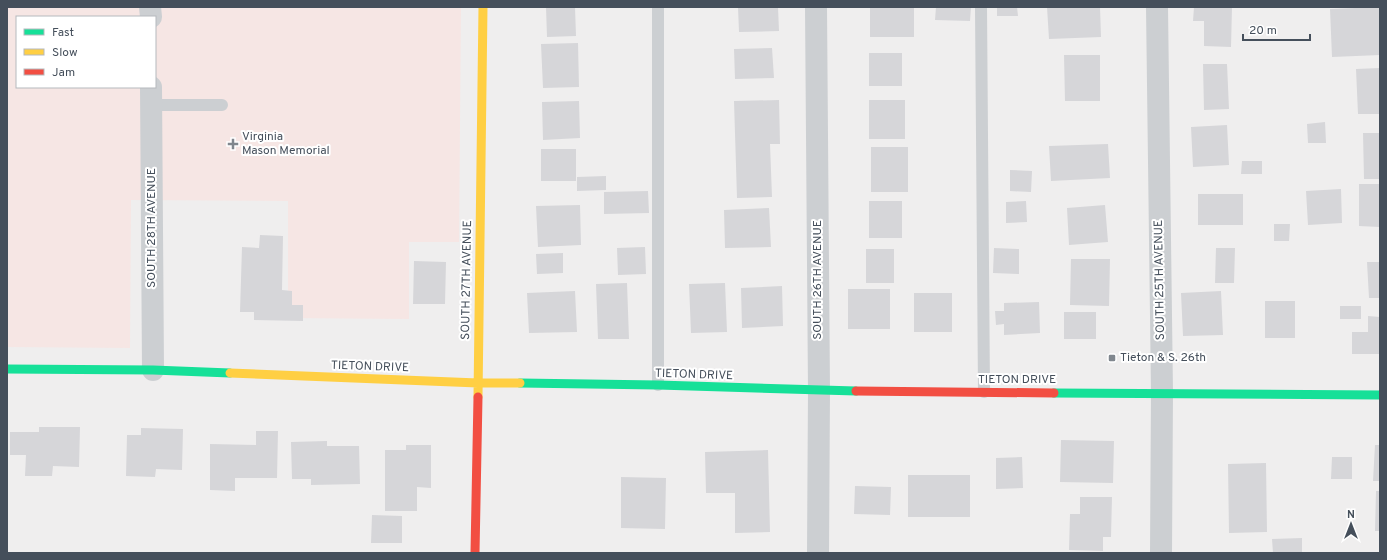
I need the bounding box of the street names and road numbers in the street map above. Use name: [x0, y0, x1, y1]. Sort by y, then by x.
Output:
street label: SOUTH 28TH AVENUE: [144, 168, 160, 288]
street label: SOUTH 27TH AVENUE: [458, 220, 476, 340]
street label: SOUTH 26TH AVENUE: [810, 220, 826, 340]
street label: SOUTH 25TH AVENUE: [1151, 220, 1169, 340]
street label: TIETON DRIVE: [331, 358, 409, 376]
street label: TIETON DRIVE: [655, 366, 733, 384]
street label: TIETON DRIVE: [978, 372, 1056, 388]

